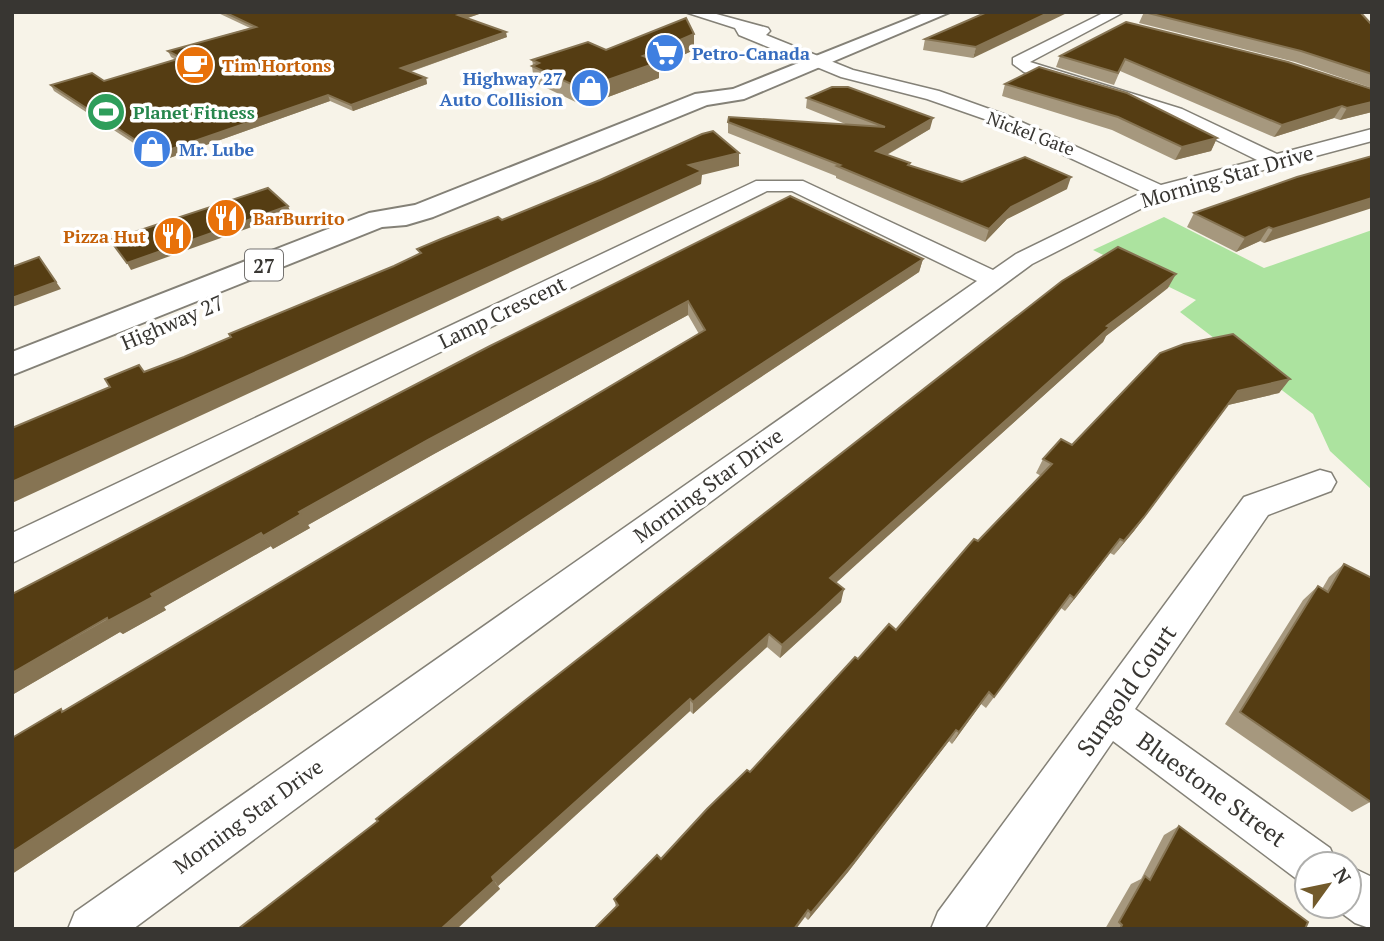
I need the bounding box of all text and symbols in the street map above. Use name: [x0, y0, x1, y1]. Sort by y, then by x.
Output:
supermarket icon: Petro-Canada: [644, 32, 686, 74]
place label: Petro-Canada: [692, 41, 810, 65]
cafe icon: Tim Hortons: [174, 44, 216, 86]
place label: Tim Hortons: [222, 53, 331, 77]
place label: Highway 27 Auto Collision: [440, 66, 563, 111]
shop icon: Highway 27 Auto Collision: [569, 67, 611, 109]
sports icon: Planet Fitness: [85, 91, 127, 133]
place label: Planet Fitness: [133, 100, 255, 124]
street label: Nickel Gate: [984, 105, 1078, 161]
shop icon: Mr. Lube: [131, 128, 173, 170]
place label: Mr. Lube: [179, 137, 255, 161]
street label: Morning Star Drive: [1137, 138, 1317, 214]
restaurant icon: BarBurrito: [205, 197, 247, 239]
place label: BarBurrito: [253, 206, 345, 230]
restaurant icon: Pizza Hut: [152, 215, 194, 257]
place label: Pizza Hut: [63, 224, 146, 248]
road number: 27: [245, 249, 283, 280]
street label: Lamp Crescent: [434, 269, 571, 355]
street label: Highway 27: [116, 288, 228, 356]
street label: Morning Star Drive: [628, 421, 788, 549]
street label: Sungold Court: [1069, 618, 1183, 762]
street label: Bluestone Street: [1131, 724, 1293, 854]
street label: Morning Star Drive: [168, 752, 328, 880]
north arrow: [1293, 850, 1363, 920]
text: N: [1328, 863, 1357, 889]

